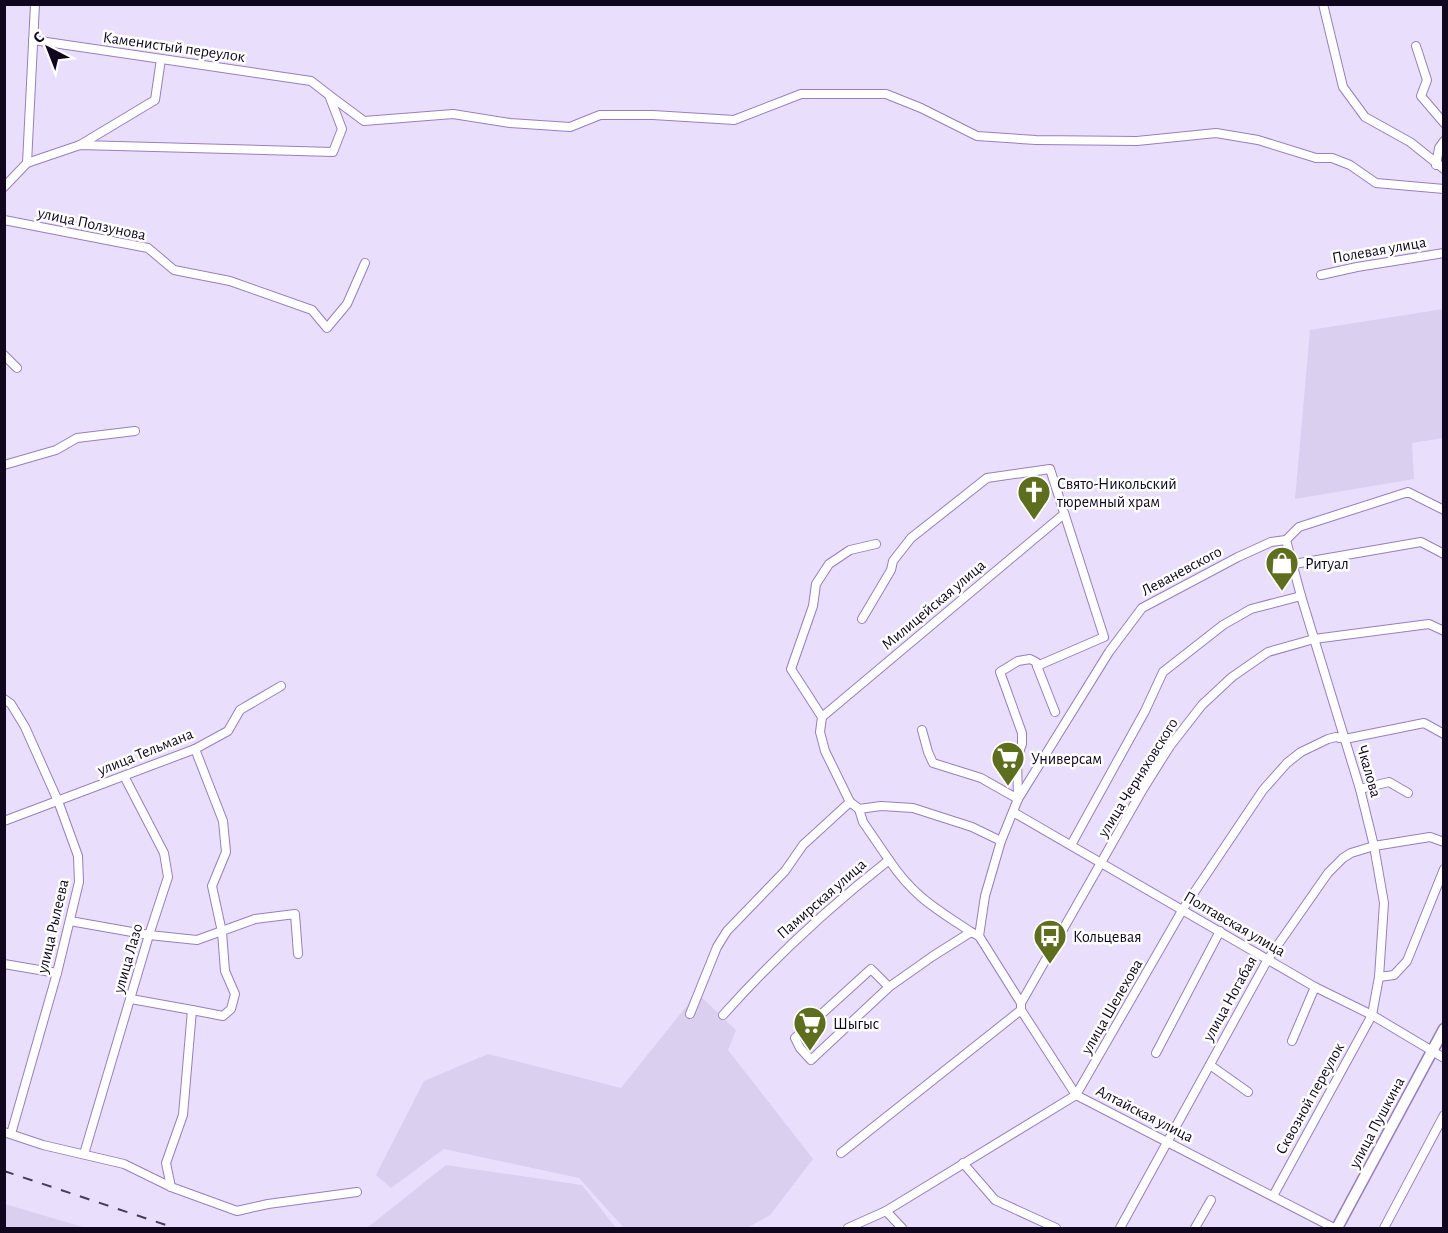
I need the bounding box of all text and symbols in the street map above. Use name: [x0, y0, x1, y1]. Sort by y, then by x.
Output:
north arrow: [18, 18, 78, 78]
text: С: [30, 29, 47, 47]
street label: Каменистый переулок: [102, 29, 247, 66]
street label: улица Ползунова: [35, 204, 147, 244]
street label: Полевая улица: [1331, 234, 1428, 267]
church icon: Свято-Никольский тюремный храм: [1016, 474, 1052, 521]
place label: Свято-Никольский тюремный храм: [1056, 476, 1177, 510]
street label: Леваневского: [1139, 543, 1224, 599]
shop icon: Ритуал: [1264, 545, 1300, 592]
place label: Ритуал: [1305, 556, 1349, 573]
street label: Милицейская улица: [879, 557, 989, 654]
street label: улица Черняховского: [1094, 715, 1182, 841]
street label: улица Тельмана: [94, 726, 196, 780]
supermarket icon: Универсам: [990, 740, 1026, 787]
street label: Чкалова: [1354, 743, 1384, 799]
place label: Универсам: [1031, 751, 1102, 767]
street label: Памирская улица: [774, 856, 870, 942]
street label: улица Рылеева: [34, 878, 73, 976]
street label: Полтавская улица: [1180, 888, 1288, 960]
bus stop icon: Кольцевая: [1032, 918, 1068, 965]
street label: улица Лазо: [110, 922, 147, 996]
place label: Кольцевая: [1073, 929, 1142, 945]
street label: улица Ногабая: [1199, 953, 1261, 1045]
street label: улица Шелехова: [1078, 956, 1146, 1058]
supermarket icon: Шыгыс: [792, 1005, 828, 1052]
place label: Шыгыс: [833, 1016, 879, 1032]
street label: Сквозной переулок: [1273, 1040, 1348, 1157]
street label: улица Пушкина: [1346, 1074, 1408, 1172]
street label: Алтайская улица: [1093, 1082, 1196, 1146]

